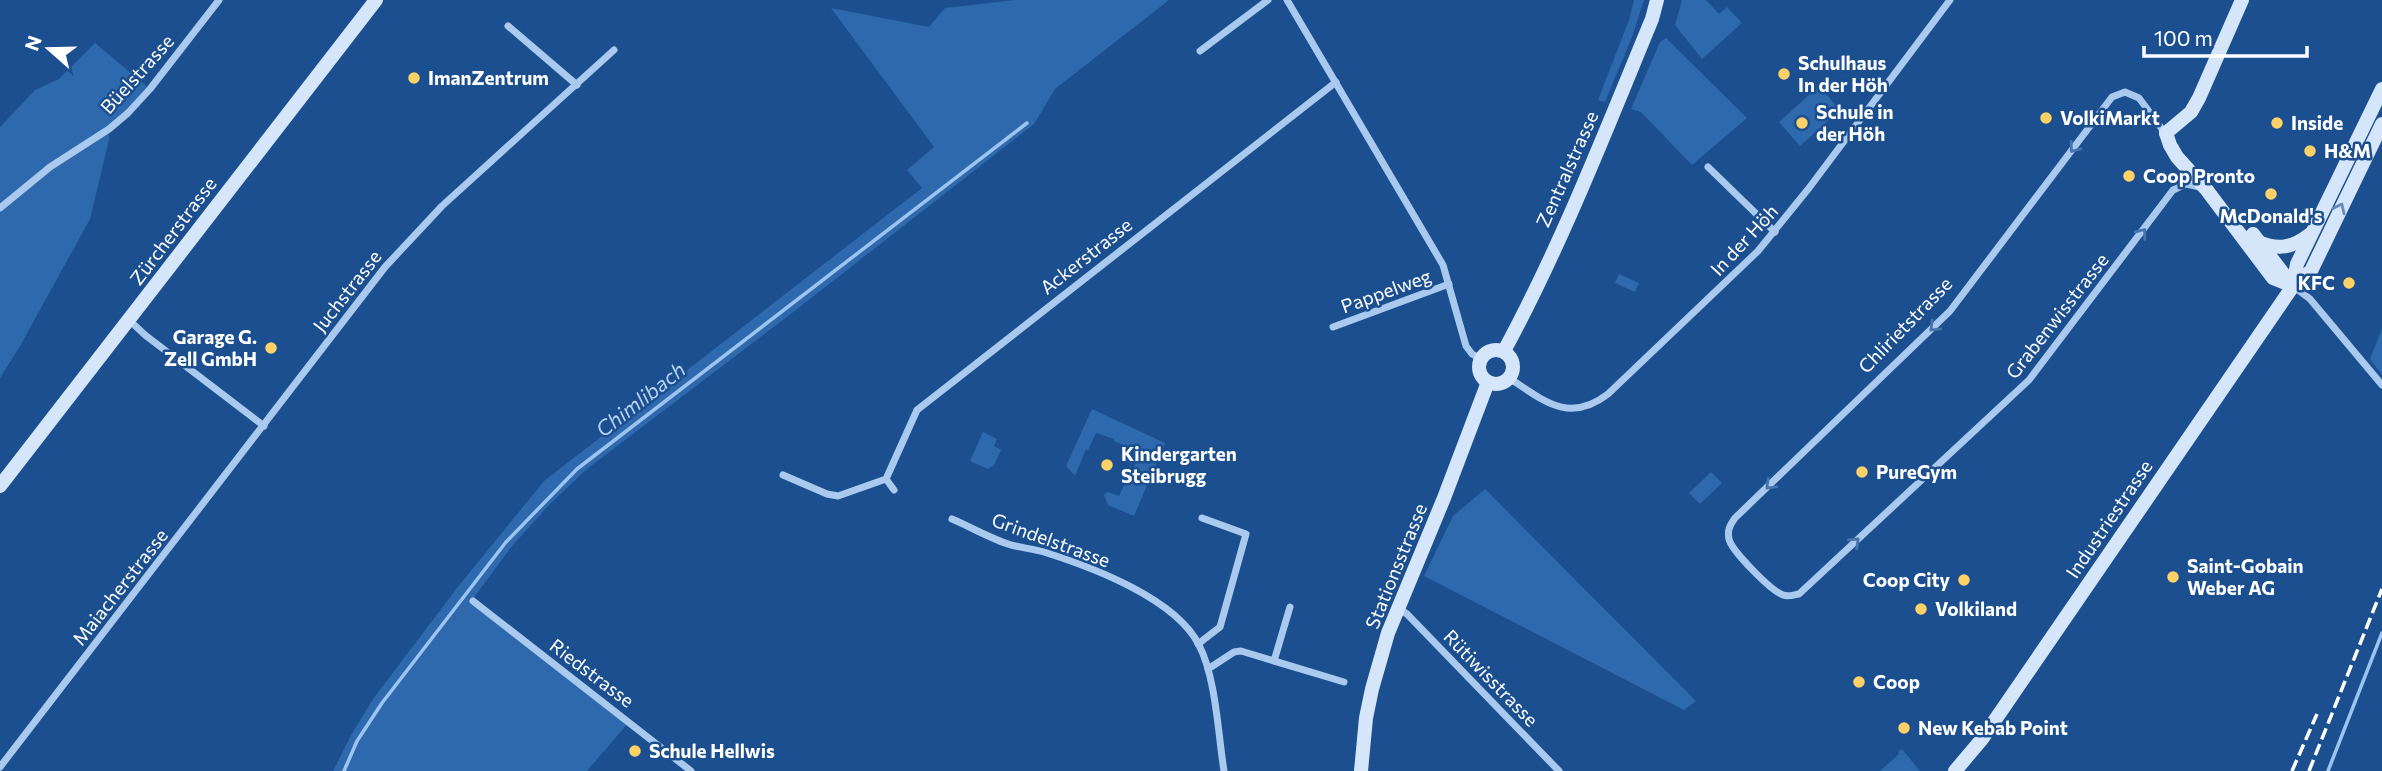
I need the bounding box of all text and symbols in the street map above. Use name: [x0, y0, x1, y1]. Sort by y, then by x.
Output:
north arrow: [14, 14, 84, 84]
scale bar: [2144, 14, 2307, 58]
text: 100 m: [2154, 25, 2213, 50]
street label: Büelstrasse: [95, 29, 178, 118]
text: N: [19, 32, 46, 54]
place label: Schulhaus In der Höh: [1798, 51, 1888, 96]
place label: ImanZentrum: [428, 66, 549, 89]
marker: Schulhaus In der Höh: [1776, 66, 1792, 82]
marker: ImanZentrum: [406, 70, 422, 86]
place label: Schule in der Höh: [1816, 100, 1894, 145]
place label: VolkiMarkt: [2060, 106, 2160, 129]
street label: Zentralstrasse: [1531, 107, 1602, 230]
marker: VolkiMarkt: [2038, 110, 2054, 126]
place label: Inside: [2291, 111, 2343, 134]
marker: Schule in der Höh: [1794, 115, 1810, 131]
marker: Inside: [2269, 115, 2285, 131]
place label: H&M: [2324, 139, 2371, 162]
one-way arrow: [2070, 140, 2082, 153]
marker: H&M: [2302, 143, 2318, 159]
place label: Coop Pronto: [2143, 164, 2255, 187]
marker: Coop Pronto: [2121, 168, 2137, 184]
street label: Zürcherstrasse: [125, 172, 221, 289]
marker: McDonald's: [2263, 186, 2279, 202]
street label: In der Höh: [1705, 199, 1782, 280]
one-way arrow: [2332, 203, 2346, 215]
place label: McDonald's: [2219, 204, 2323, 227]
street label: Ackerstrasse: [1035, 213, 1136, 299]
one-way arrow: [2134, 228, 2146, 241]
street label: Juchstrasse: [308, 245, 386, 336]
street label: Grabenwisstrasse: [2000, 248, 2113, 383]
street label: Pappelweg: [1338, 264, 1434, 317]
place label: KFC: [2298, 271, 2335, 294]
street label: Chlirietstrasse: [1853, 272, 1956, 378]
marker: KFC: [2341, 275, 2357, 291]
one-way arrow: [1929, 318, 1942, 331]
place label: Garage G. Zell GmbH: [164, 325, 257, 370]
marker: Garage G. Zell GmbH: [263, 340, 279, 356]
water label: Chimlibach: [590, 356, 690, 442]
place label: Kindergarten Steibrugg: [1121, 442, 1237, 487]
street label: Industriestrasse: [2061, 455, 2157, 582]
marker: Kindergarten Steibrugg: [1099, 457, 1115, 473]
place label: PureGym: [1876, 460, 1957, 483]
marker: PureGym: [1854, 464, 1870, 480]
one-way arrow: [1765, 476, 1778, 489]
street label: Stationsstrasse: [1360, 500, 1431, 632]
street label: Grindelstrasse: [989, 507, 1113, 572]
street label: Maiacherstrasse: [67, 524, 172, 649]
one-way arrow: [1846, 538, 1859, 550]
place label: Saint-Gobain Weber AG: [2187, 554, 2304, 599]
place label: Coop City: [1863, 568, 1951, 591]
marker: Saint-Gobain Weber AG: [2165, 569, 2181, 585]
marker: Coop City: [1956, 572, 1972, 588]
place label: Volkiland: [1935, 597, 2017, 620]
marker: Volkiland: [1913, 601, 1929, 617]
street label: Rütiwisstrasse: [1439, 624, 1543, 731]
street label: Riedstrasse: [546, 633, 639, 712]
place label: Coop: [1873, 670, 1920, 693]
marker: Coop: [1851, 674, 1867, 690]
place label: New Kebab Point: [1918, 716, 2068, 739]
marker: New Kebab Point: [1896, 720, 1912, 736]
place label: Schule Hellwis: [649, 739, 775, 762]
marker: Schule Hellwis: [627, 743, 643, 759]

